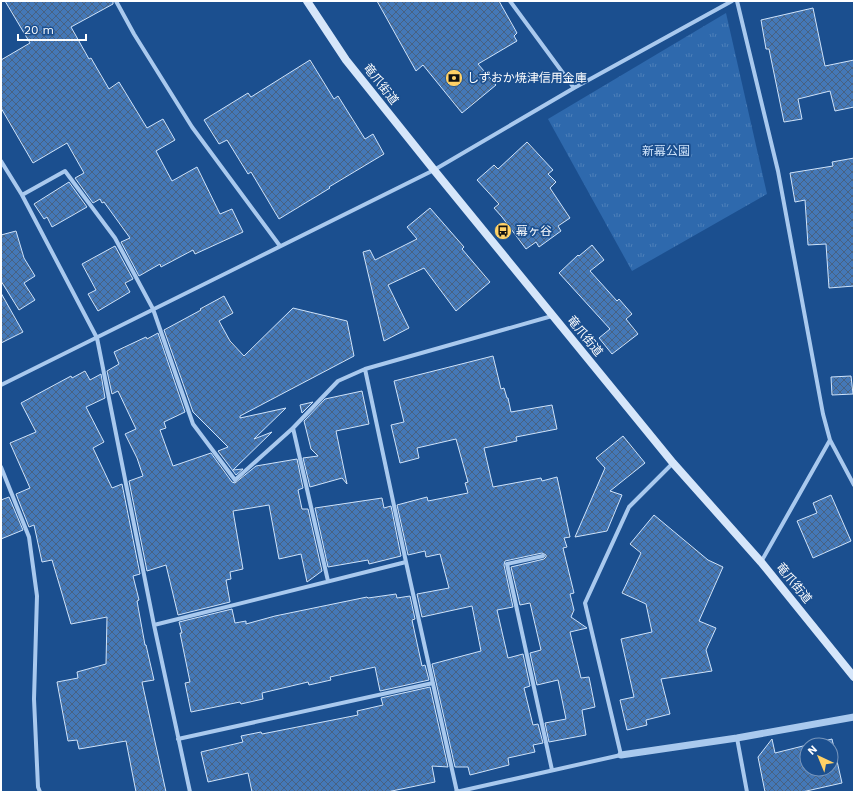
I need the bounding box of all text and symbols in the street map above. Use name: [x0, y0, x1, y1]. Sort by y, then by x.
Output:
scale bar: [18, 16, 86, 42]
text: 20 m: [24, 23, 54, 37]
street label: 竜爪街道: [361, 61, 401, 107]
bank icon: しずおか焼津信用金庫: [444, 68, 464, 88]
place label: しずおか焼津信用金庫: [467, 71, 587, 85]
park label: 新幕公園: [642, 144, 690, 158]
bus stop icon: 幕ヶ谷: [493, 221, 513, 241]
place label: 幕ヶ谷: [516, 224, 552, 238]
street label: 竜爪街道: [564, 313, 606, 359]
street label: 竜爪街道: [773, 560, 815, 606]
north arrow: [799, 737, 839, 777]
text: N: [805, 743, 820, 758]

